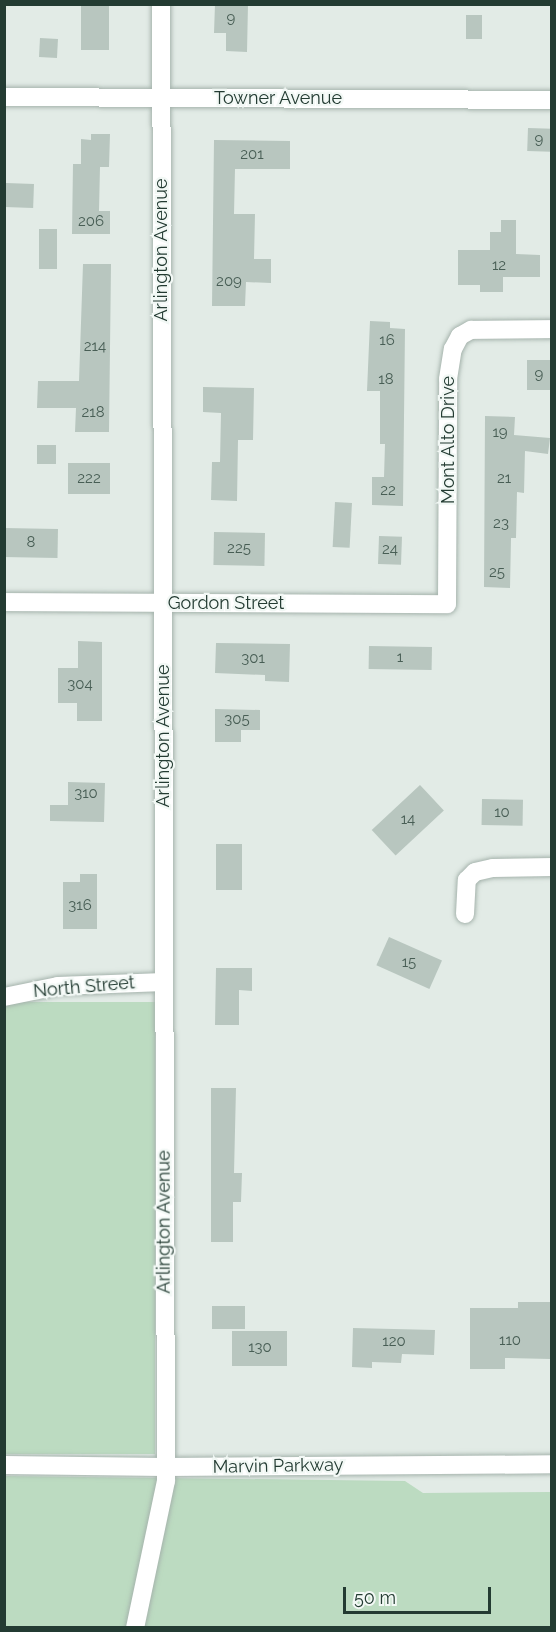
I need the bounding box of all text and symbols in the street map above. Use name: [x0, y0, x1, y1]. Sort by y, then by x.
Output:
house number: 9: [227, 10, 235, 28]
street label: Towner Avenue: [213, 87, 343, 109]
house number: 9: [535, 131, 543, 149]
house number: 201: [240, 146, 264, 164]
street label: Arlington Avenue: [150, 178, 172, 322]
house number: 206: [78, 213, 104, 231]
house number: 12: [492, 257, 506, 275]
house number: 209: [216, 273, 242, 291]
house number: 16: [379, 332, 395, 350]
house number: 214: [84, 338, 106, 356]
house number: 9: [535, 366, 543, 384]
house number: 18: [378, 371, 394, 389]
street label: Mont Alto Drive: [437, 376, 459, 504]
house number: 218: [81, 404, 105, 422]
house number: 19: [492, 424, 508, 442]
house number: 222: [77, 470, 101, 488]
house number: 21: [497, 470, 511, 488]
house number: 22: [380, 482, 396, 500]
house number: 23: [493, 515, 509, 533]
house number: 8: [27, 534, 35, 552]
house number: 225: [227, 540, 251, 558]
house number: 24: [382, 541, 398, 559]
house number: 25: [489, 564, 505, 582]
street label: Gordon Street: [168, 592, 284, 614]
house number: 1: [397, 649, 403, 667]
house number: 301: [241, 650, 265, 668]
street label: Arlington Avenue: [152, 664, 174, 808]
house number: 304: [67, 676, 93, 694]
house number: 305: [224, 711, 250, 729]
house number: 310: [74, 785, 98, 803]
house number: 10: [494, 804, 510, 822]
house number: 14: [401, 811, 415, 829]
house number: 316: [68, 897, 92, 915]
house number: 15: [402, 954, 416, 972]
street label: North Street: [32, 972, 136, 1002]
street label: Arlington Avenue: [153, 1150, 175, 1294]
house number: 110: [499, 1332, 521, 1350]
house number: 120: [382, 1333, 406, 1351]
house number: 130: [248, 1339, 272, 1357]
street label: Marvin Parkway: [212, 1454, 344, 1478]
scale bar: [346, 1575, 494, 1613]
text: 50 m: [354, 1587, 396, 1608]

